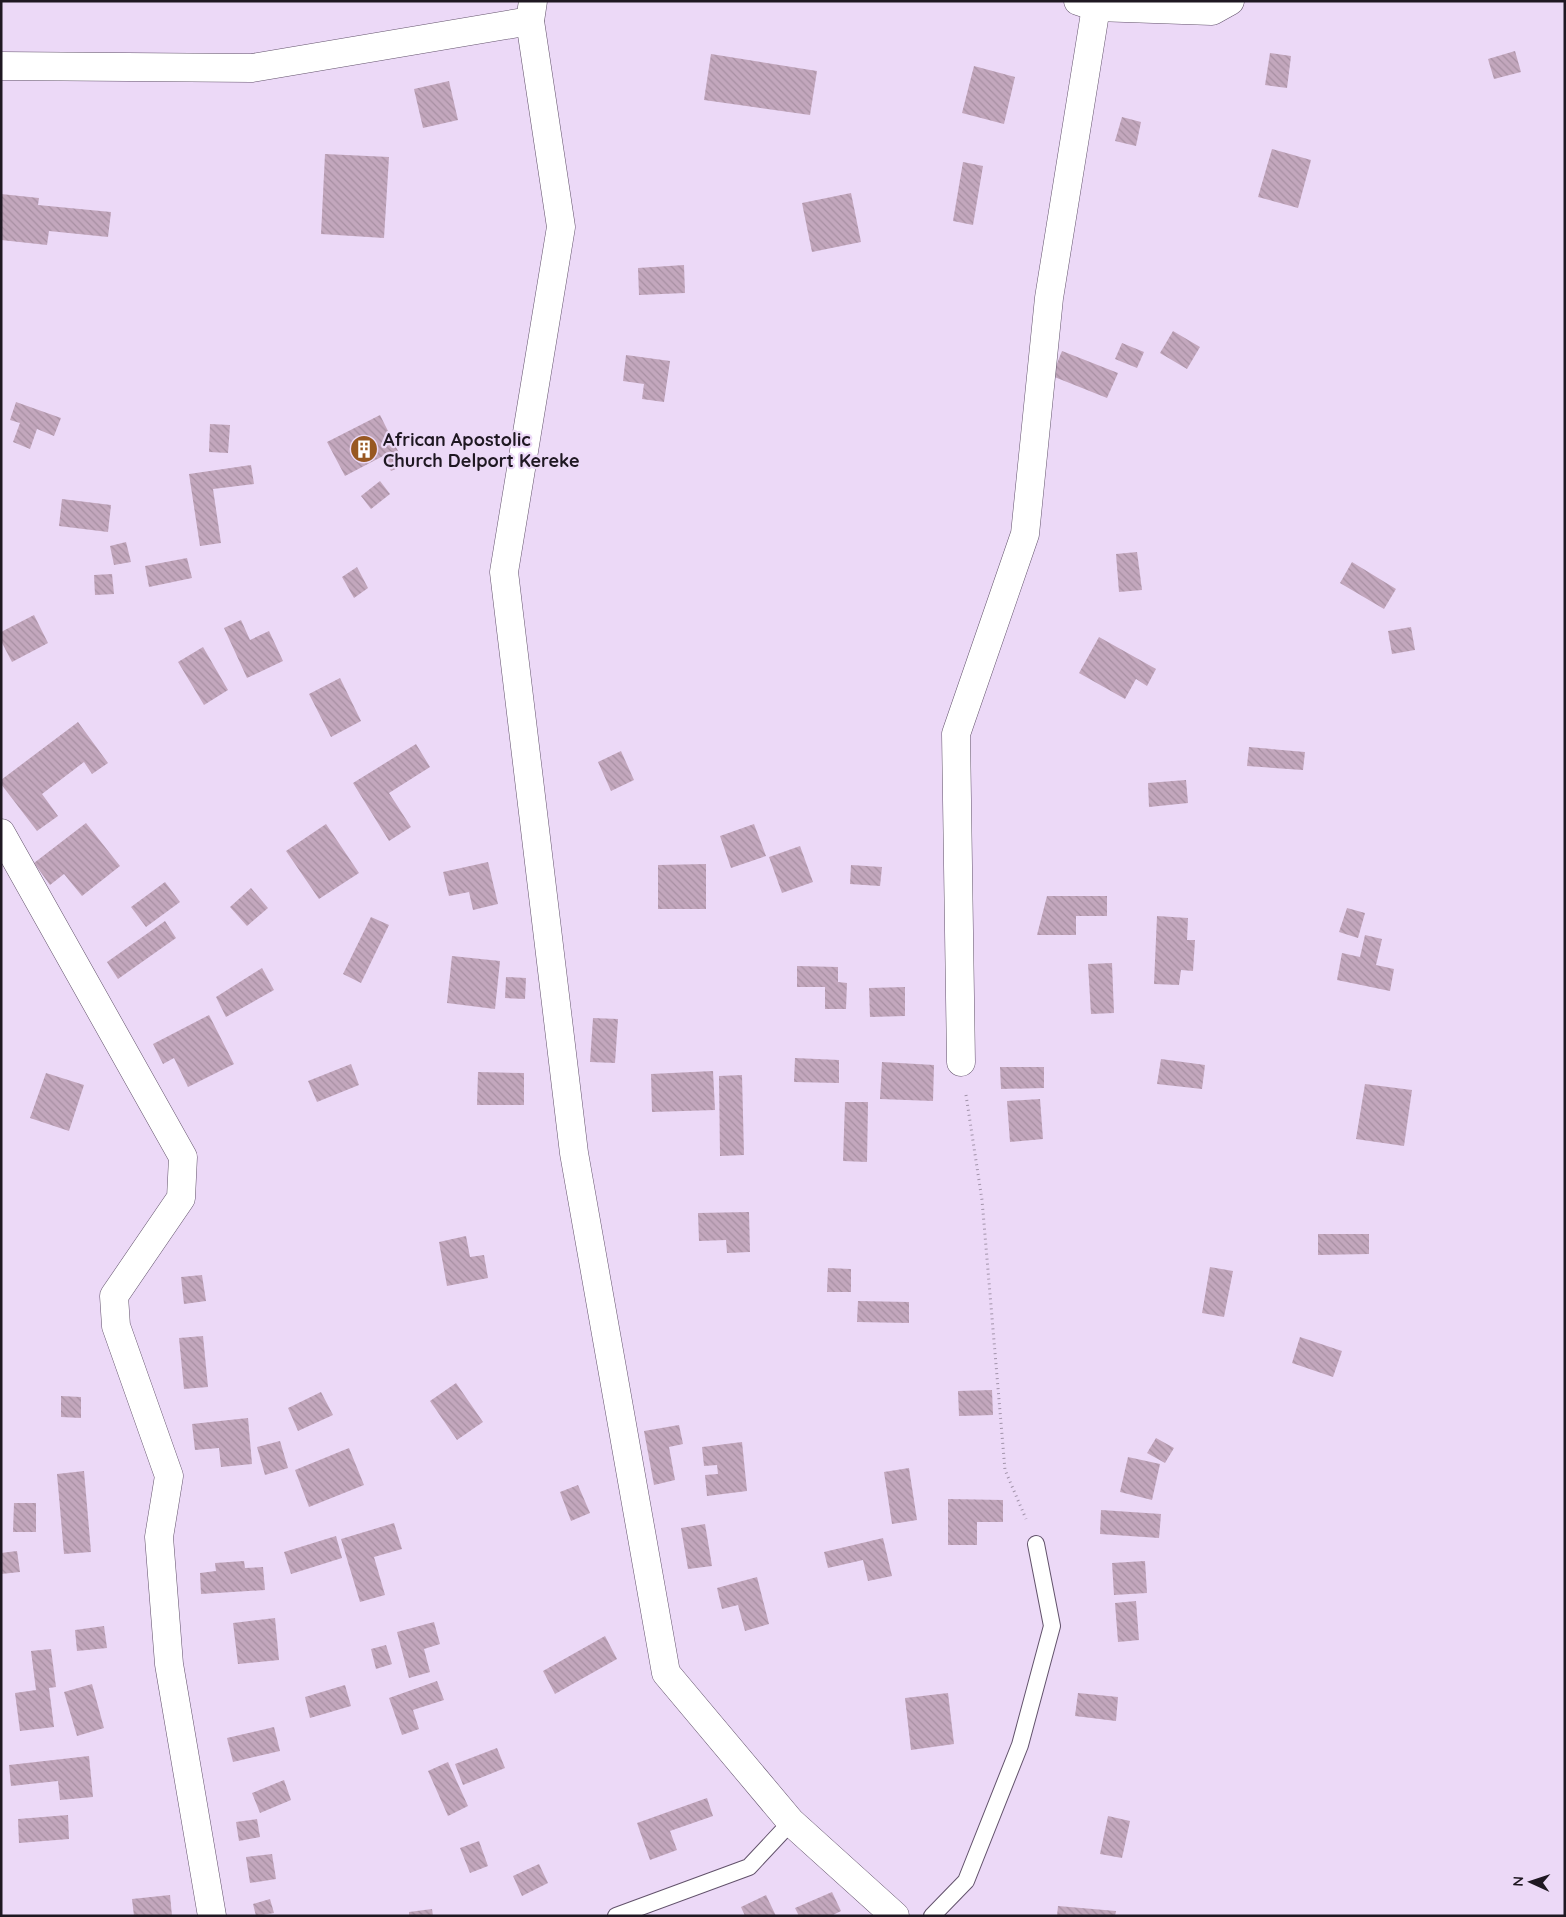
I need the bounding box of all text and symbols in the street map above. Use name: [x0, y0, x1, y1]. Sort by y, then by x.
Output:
place label: African Apostolic Church Delport Kereke: [383, 428, 580, 472]
building icon: African Apostolic Church Delport Kereke: [349, 434, 379, 464]
north arrow: [1506, 1857, 1556, 1907]
text: N: [1509, 1876, 1527, 1887]

